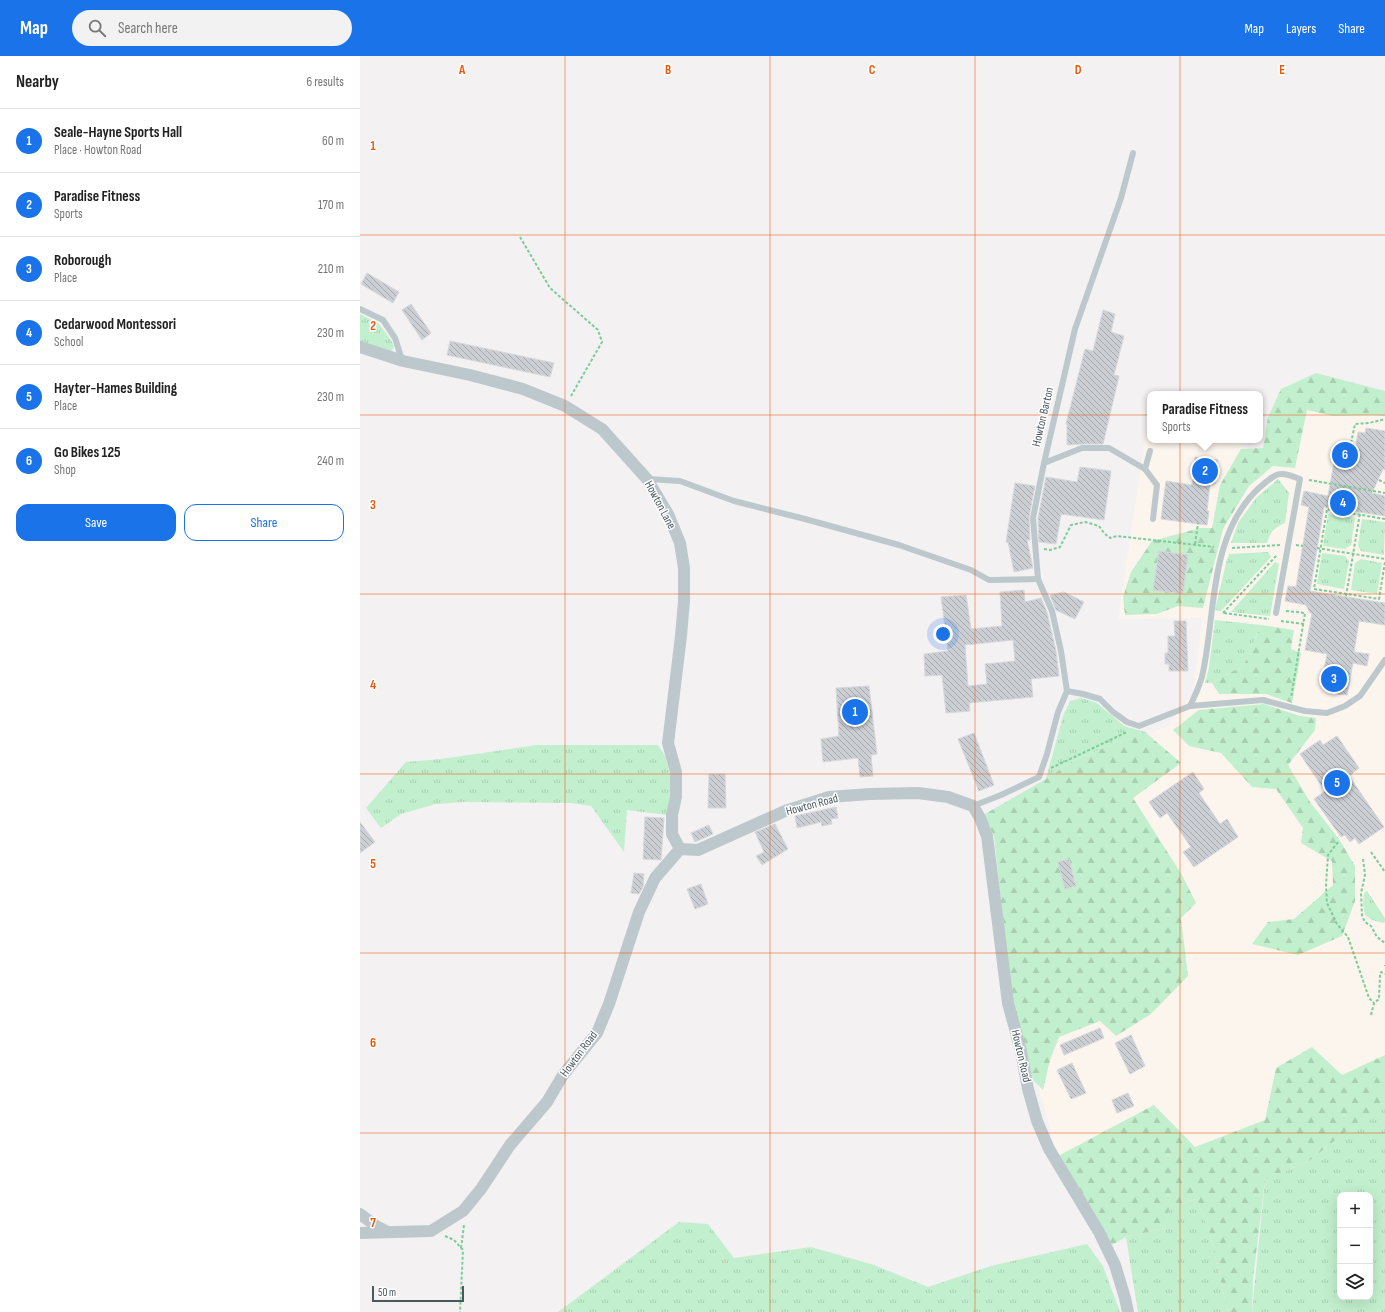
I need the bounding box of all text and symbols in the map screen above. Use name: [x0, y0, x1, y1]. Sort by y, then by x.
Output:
search box: [72, 10, 352, 46]
text: Map: [20, 17, 48, 40]
icon: search: [86, 17, 108, 39]
text: Search here: [118, 19, 178, 38]
text: Map: [1244, 20, 1264, 37]
text: Layers: [1286, 20, 1316, 37]
text: Share: [1338, 20, 1365, 37]
text: A: [458, 62, 466, 78]
text: B: [665, 62, 671, 78]
text: C: [869, 62, 876, 78]
text: D: [1075, 62, 1082, 78]
text: E: [1279, 62, 1285, 78]
text: Nearby: [16, 72, 59, 92]
text: 6 results: [306, 74, 344, 90]
text: Seale-Hayne Sports Hall: [54, 123, 182, 142]
text: 1: [26, 133, 32, 149]
text: 60 m: [322, 133, 344, 149]
text: 1: [370, 138, 376, 154]
text: Place · Howton Road: [54, 142, 142, 158]
text: Paradise Fitness: [54, 187, 140, 206]
text: 2: [26, 197, 32, 213]
text: 170 m: [318, 197, 344, 213]
text: Sports: [54, 206, 83, 222]
text: Roborough: [54, 251, 111, 270]
text: 3: [26, 261, 32, 277]
text: 210 m: [318, 261, 344, 277]
text: Place: [54, 270, 77, 286]
text: Cedarwood Montessori: [54, 315, 176, 334]
text: 2: [370, 318, 376, 334]
text: 4: [26, 325, 32, 341]
text: 230 m: [317, 325, 344, 341]
text: School: [54, 334, 84, 350]
text: Hayter-Hames Building: [54, 379, 177, 398]
street label: Howton Barton: [1029, 386, 1057, 448]
text: 5: [26, 389, 32, 405]
text: 230 m: [317, 389, 344, 405]
popup: [1147, 391, 1263, 443]
text: Place: [54, 398, 77, 414]
text: Paradise Fitness: [1162, 400, 1248, 419]
text: Sports: [1162, 419, 1191, 435]
pin: 6: [1332, 440, 1358, 470]
text: Go Bikes 125: [54, 443, 121, 462]
text: 6: [26, 453, 32, 469]
text: 240 m: [317, 453, 344, 469]
pin: 2: [1192, 456, 1218, 486]
text: Shop: [54, 462, 76, 478]
street label: Howton Lane: [641, 478, 679, 532]
pin: 4: [1330, 488, 1356, 518]
text: 3: [370, 497, 376, 513]
button: Save: [16, 504, 176, 541]
button: Share: [184, 504, 344, 541]
your location: [933, 624, 953, 644]
pin: 3: [1321, 664, 1347, 694]
text: 4: [370, 677, 376, 693]
pin: 1: [842, 697, 868, 727]
pin: 5: [1324, 768, 1350, 798]
street label: Howton Road: [784, 791, 840, 819]
text: 5: [370, 856, 376, 872]
street label: Howton Road: [557, 1028, 601, 1080]
street label: Howton Road: [1008, 1028, 1034, 1084]
text: 6: [370, 1035, 376, 1051]
map controls: [1337, 1192, 1373, 1300]
button: +: [1337, 1192, 1373, 1228]
text: 7: [370, 1215, 376, 1231]
button: −: [1337, 1228, 1373, 1264]
button: layers: [1337, 1264, 1373, 1300]
scale bar: [372, 1284, 464, 1303]
text: 50 m: [378, 1286, 396, 1299]

